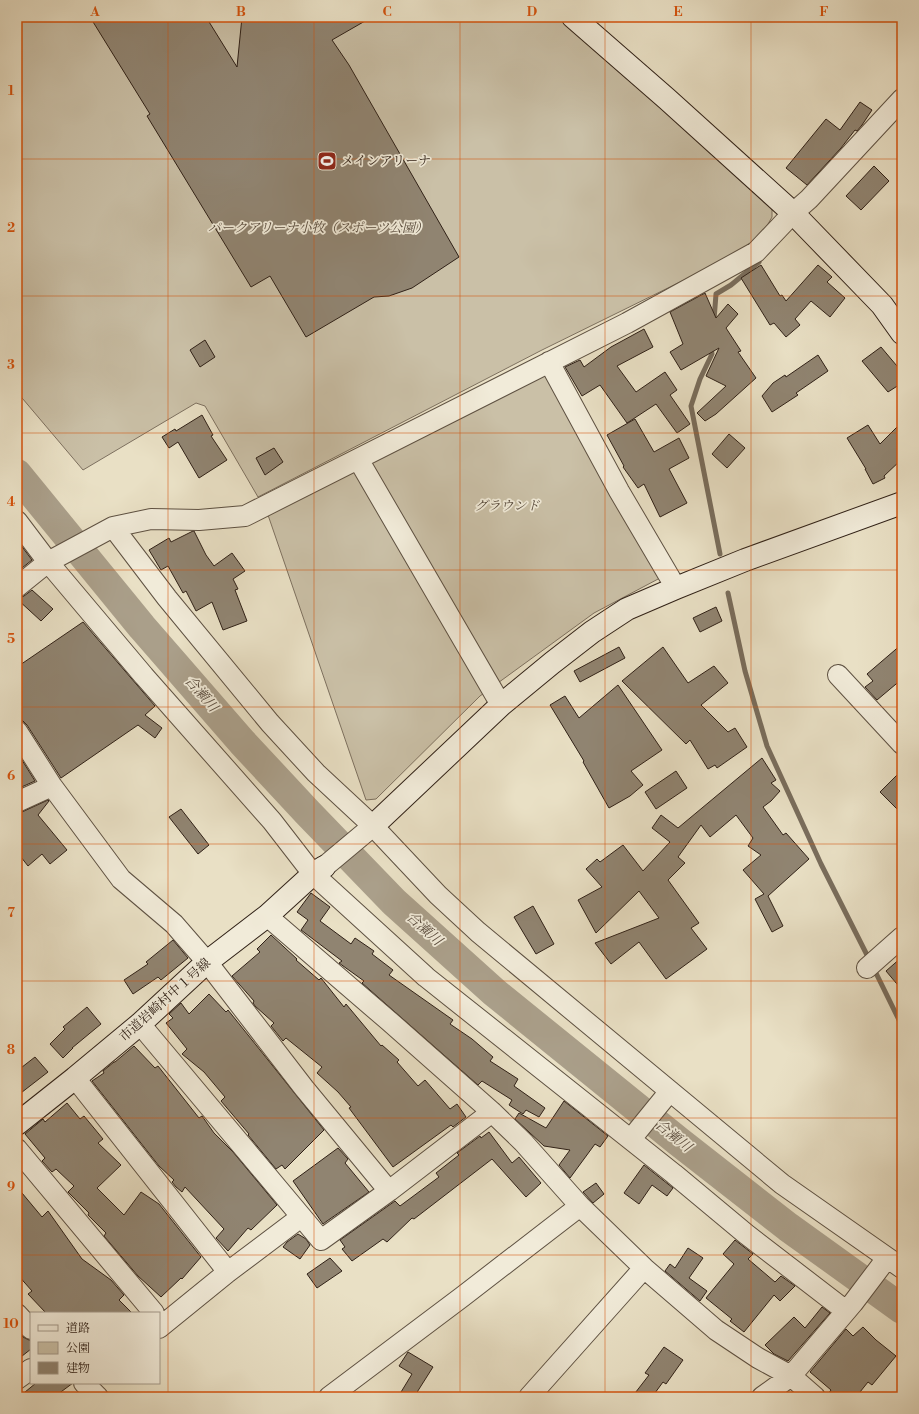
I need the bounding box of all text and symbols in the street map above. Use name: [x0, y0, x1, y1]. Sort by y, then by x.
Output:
text: A: [89, 4, 100, 20]
text: B: [236, 4, 246, 20]
text: C: [382, 4, 392, 20]
text: D: [527, 4, 537, 20]
text: E: [673, 4, 683, 20]
text: F: [819, 4, 829, 20]
text: 1: [8, 83, 15, 99]
sports icon: メインアリーナ: [316, 150, 338, 172]
place label: メインアリーナ: [341, 153, 431, 169]
text: 2: [7, 220, 15, 236]
park label: パークアリーナ小牧（スポーツ公園）: [208, 220, 428, 236]
text: 3: [7, 357, 15, 373]
text: 4: [7, 494, 16, 510]
park label: グラウンド: [474, 498, 540, 514]
text: 5: [7, 631, 15, 647]
water label: 合瀬川: [180, 672, 223, 717]
text: 6: [7, 768, 15, 784]
text: 7: [7, 905, 15, 921]
water label: 合瀬川: [402, 908, 447, 951]
street label: 市道岩崎村中１号線: [116, 955, 214, 1045]
text: 8: [7, 1042, 15, 1058]
water label: 合瀬川: [651, 1116, 697, 1157]
text: 9: [7, 1179, 15, 1195]
legend: [30, 1312, 160, 1384]
text: 10: [3, 1316, 19, 1332]
text: 道路: [66, 1321, 90, 1336]
text: 公園: [66, 1341, 90, 1356]
text: 建物: [66, 1361, 90, 1376]

